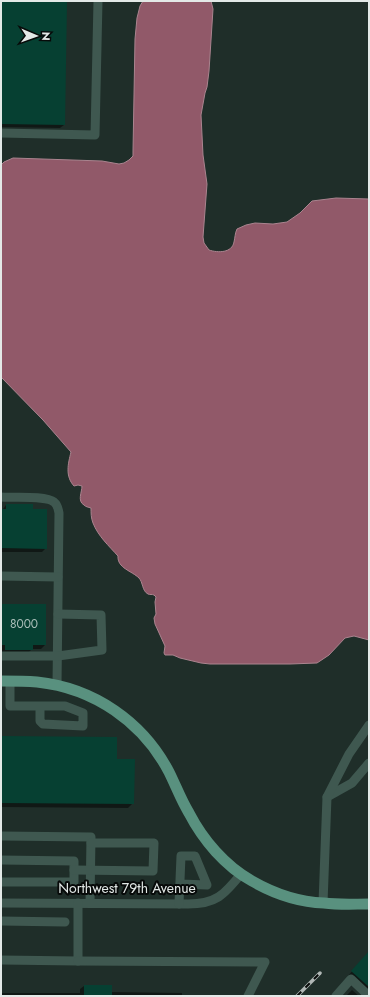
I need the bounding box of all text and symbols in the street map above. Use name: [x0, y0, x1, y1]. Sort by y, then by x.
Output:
north arrow: [16, 16, 56, 56]
text: N: [38, 32, 54, 41]
house number: 8000: [10, 615, 38, 633]
street label: Northwest 79th Avenue: [58, 878, 196, 898]

